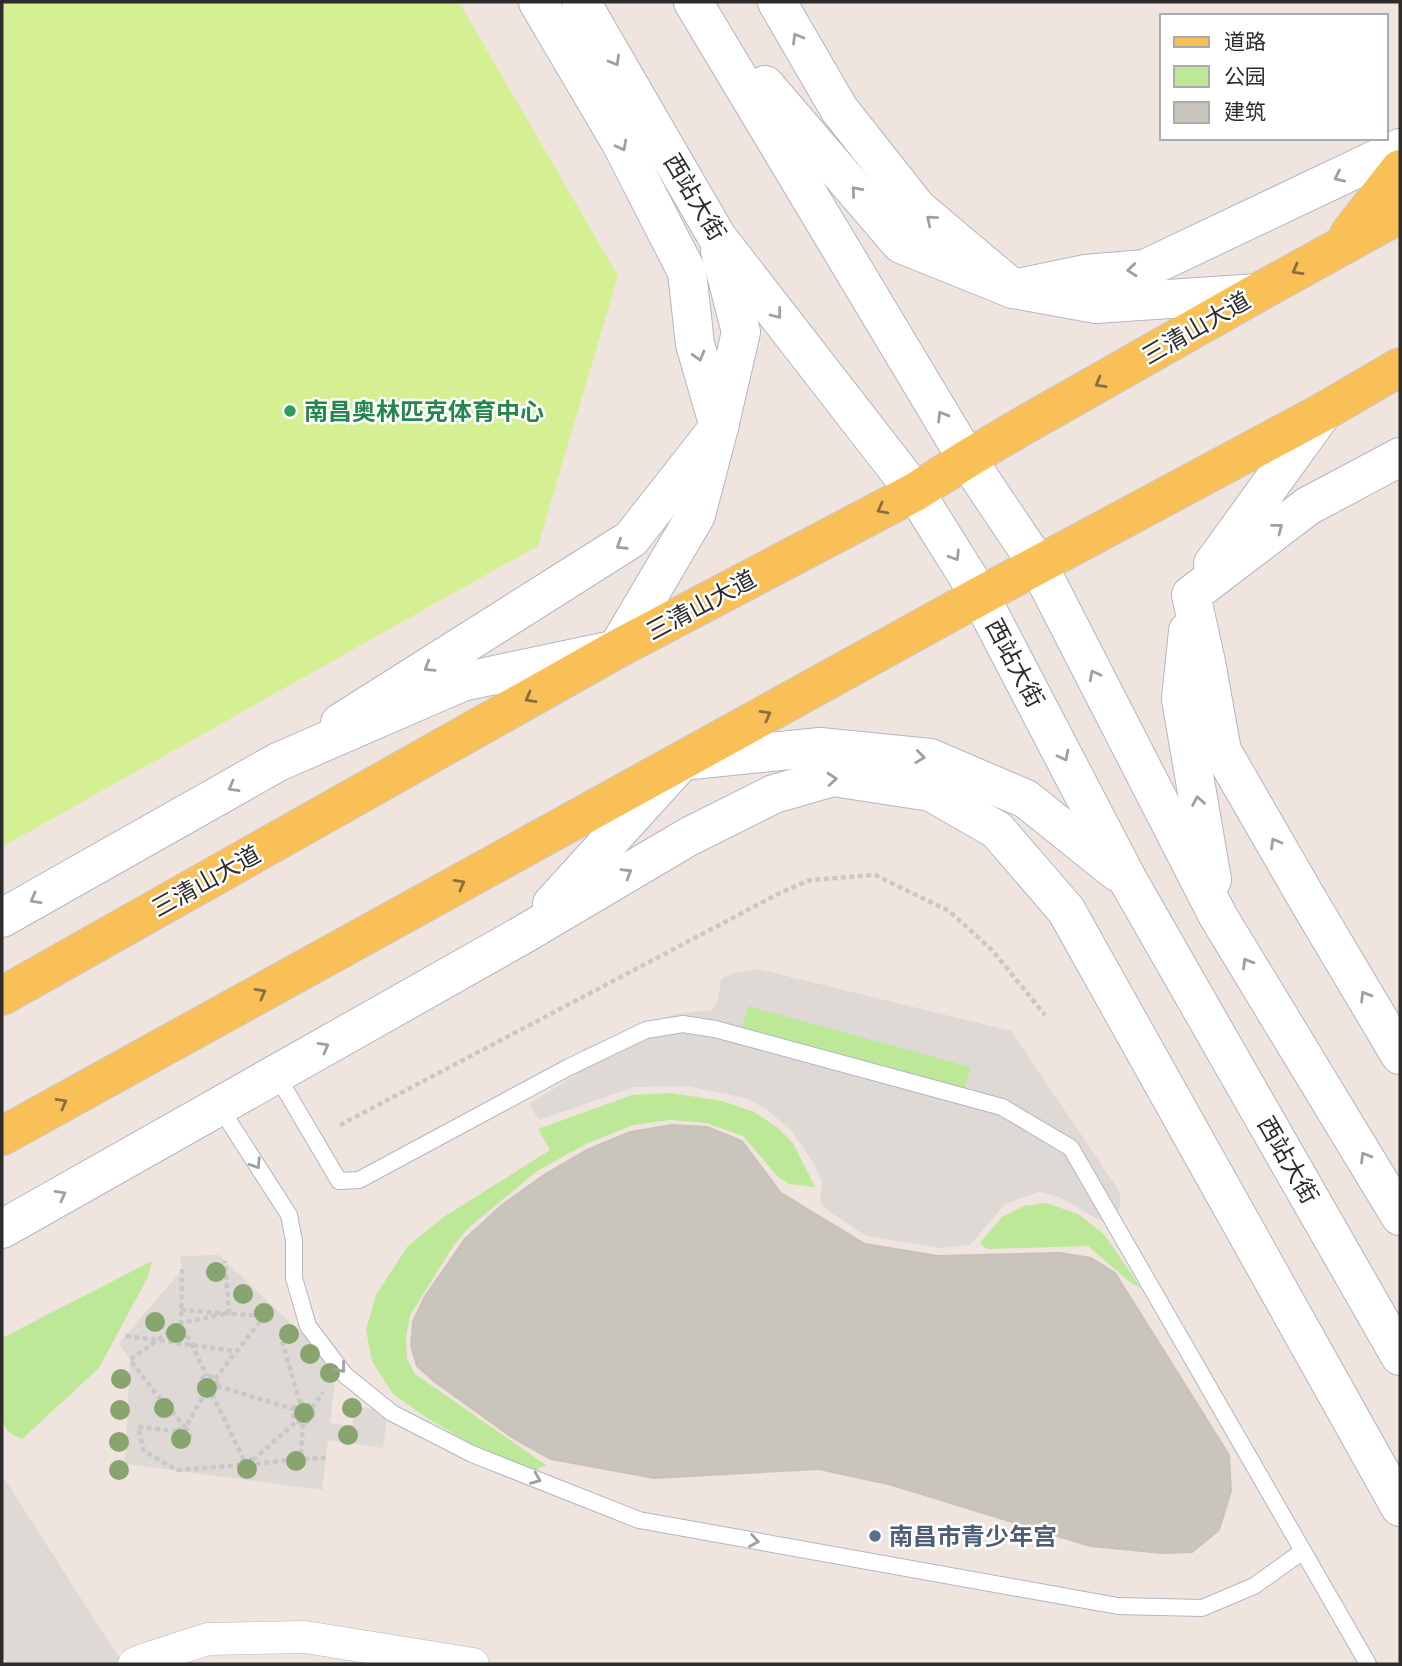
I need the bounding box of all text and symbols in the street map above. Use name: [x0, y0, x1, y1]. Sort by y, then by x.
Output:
legend: [1160, 14, 1388, 140]
text: 道路: [1224, 27, 1266, 56]
one-way arrow: [792, 32, 805, 45]
one-way arrow: [607, 53, 620, 66]
text: 公园: [1224, 62, 1266, 91]
text: 建筑: [1224, 97, 1266, 126]
one-way arrow: [614, 138, 627, 151]
street label: 西站大街: [656, 147, 734, 247]
one-way arrow: [1333, 169, 1346, 183]
one-way arrow: [852, 187, 864, 200]
one-way arrow: [926, 216, 939, 228]
one-way arrow: [1126, 262, 1137, 277]
one-way arrow: [1292, 262, 1305, 275]
street label: 三清山大道: [1136, 284, 1256, 372]
one-way arrow: [768, 307, 781, 319]
one-way arrow: [691, 350, 705, 362]
one-way arrow: [1094, 374, 1107, 387]
place label: 南昌奥林匹克体育中心: [304, 395, 544, 428]
marker: 南昌奥林匹克体育中心: [282, 403, 298, 419]
one-way arrow: [937, 411, 950, 424]
one-way arrow: [877, 501, 889, 514]
one-way arrow: [1271, 524, 1283, 537]
one-way arrow: [616, 537, 629, 550]
one-way arrow: [947, 549, 960, 562]
street label: 三清山大道: [640, 562, 762, 648]
street label: 西站大街: [978, 613, 1052, 713]
one-way arrow: [423, 658, 436, 671]
one-way arrow: [1089, 670, 1103, 683]
one-way arrow: [525, 690, 538, 703]
one-way arrow: [759, 710, 772, 723]
one-way arrow: [1056, 749, 1069, 761]
one-way arrow: [914, 750, 926, 765]
one-way arrow: [827, 772, 838, 787]
one-way arrow: [227, 779, 240, 792]
one-way arrow: [1191, 795, 1206, 807]
street label: 三清山大道: [146, 837, 266, 925]
one-way arrow: [1270, 838, 1283, 850]
one-way arrow: [620, 869, 633, 882]
one-way arrow: [453, 878, 465, 892]
one-way arrow: [29, 891, 42, 904]
one-way arrow: [1242, 957, 1255, 970]
one-way arrow: [253, 988, 266, 1002]
one-way arrow: [1361, 991, 1374, 1004]
one-way arrow: [316, 1042, 329, 1055]
one-way arrow: [54, 1098, 67, 1111]
street label: 西站大街: [1250, 1110, 1326, 1210]
one-way arrow: [1360, 1152, 1373, 1165]
one-way arrow: [248, 1156, 261, 1169]
one-way arrow: [54, 1190, 67, 1203]
one-way arrow: [332, 1360, 345, 1372]
one-way arrow: [530, 1471, 542, 1485]
place label: 南昌市青少年宫: [889, 1520, 1057, 1553]
marker: 南昌市青少年宫: [867, 1528, 883, 1544]
one-way arrow: [748, 1532, 760, 1547]

